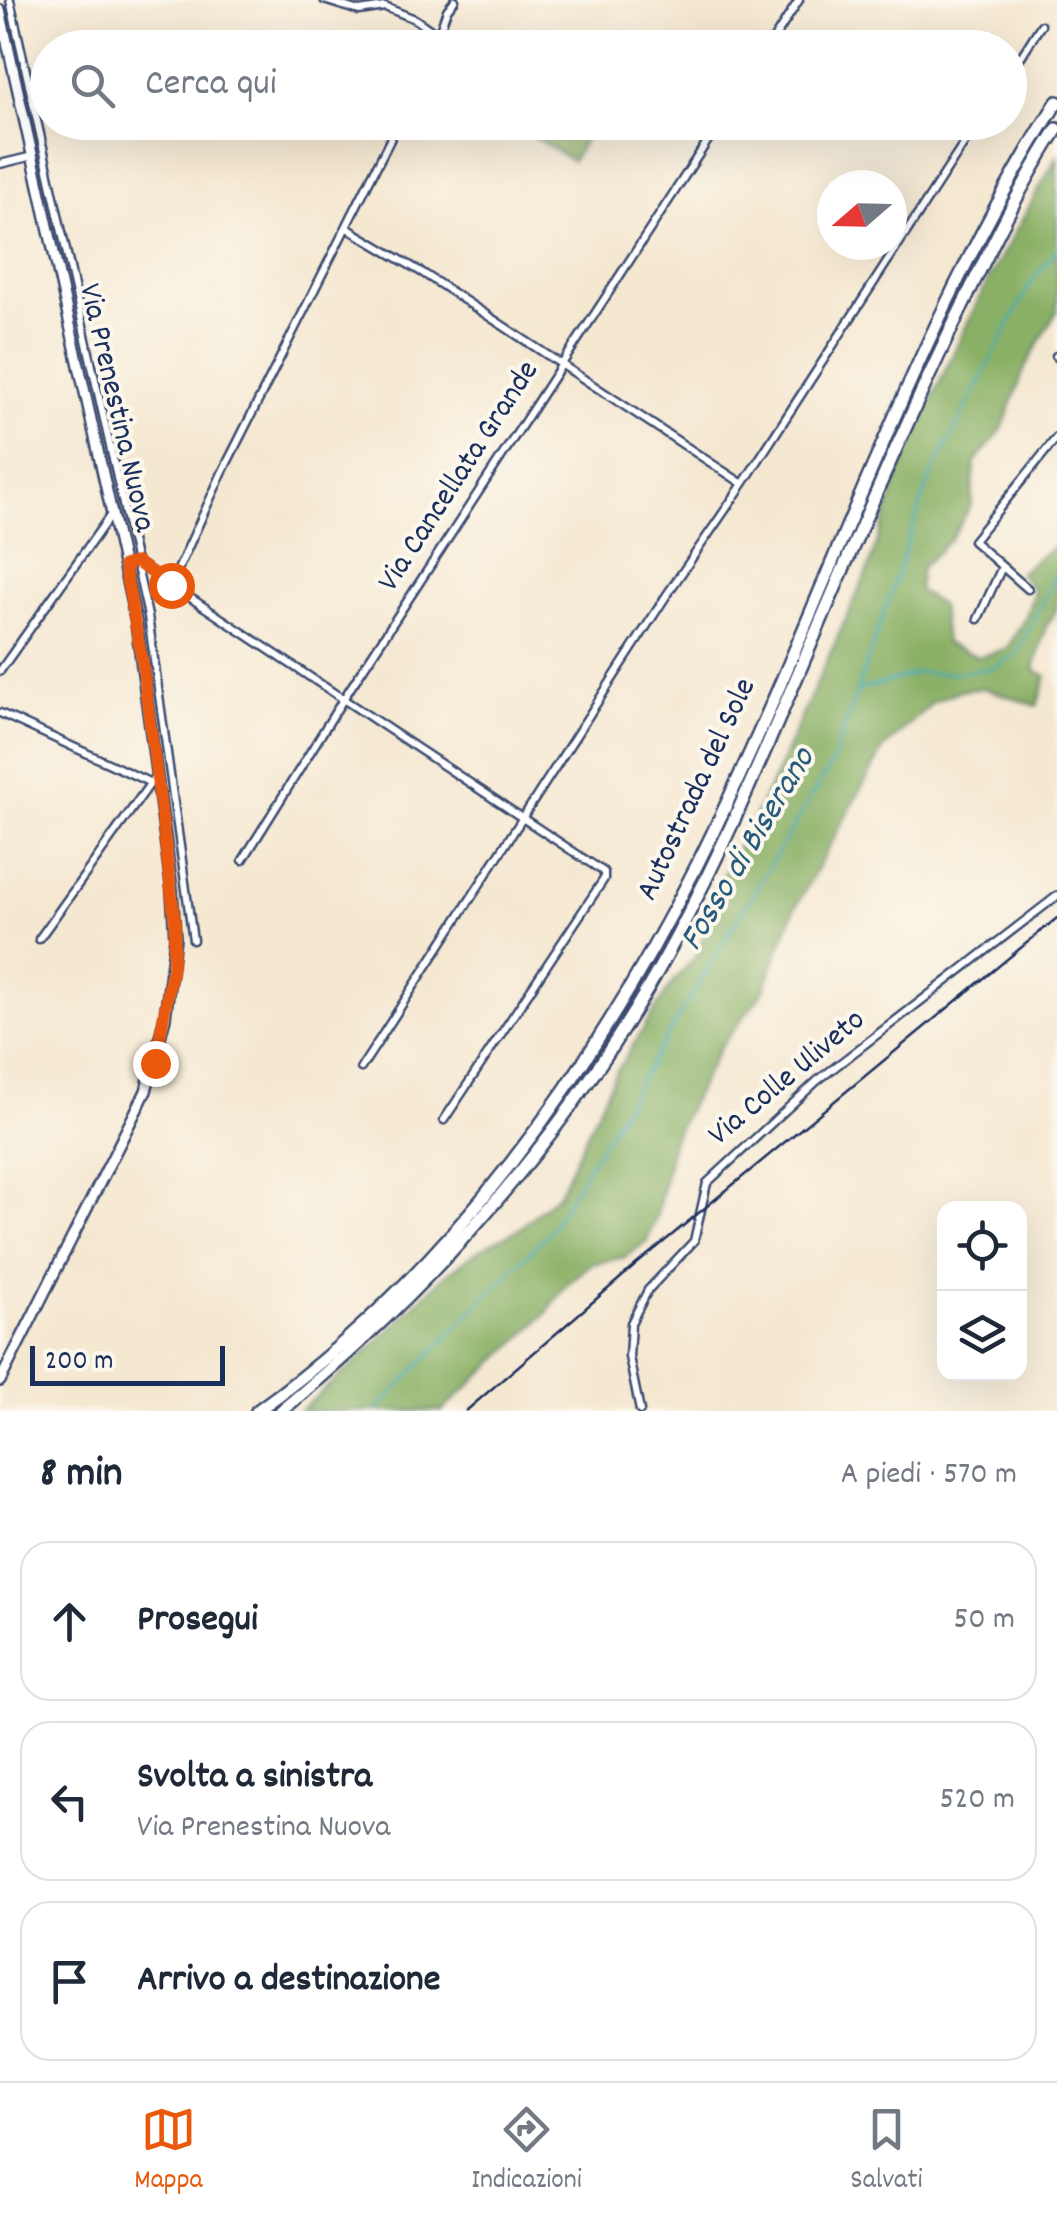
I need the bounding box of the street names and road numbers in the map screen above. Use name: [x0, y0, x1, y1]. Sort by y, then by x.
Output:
street label: Via Prenestina Nuova: [64, 279, 166, 538]
street label: Via Cancellata Grande: [368, 352, 552, 602]
street label: Autostrada del Sole: [626, 671, 770, 909]
street label: Via Colle Uliveto: [699, 999, 877, 1159]

